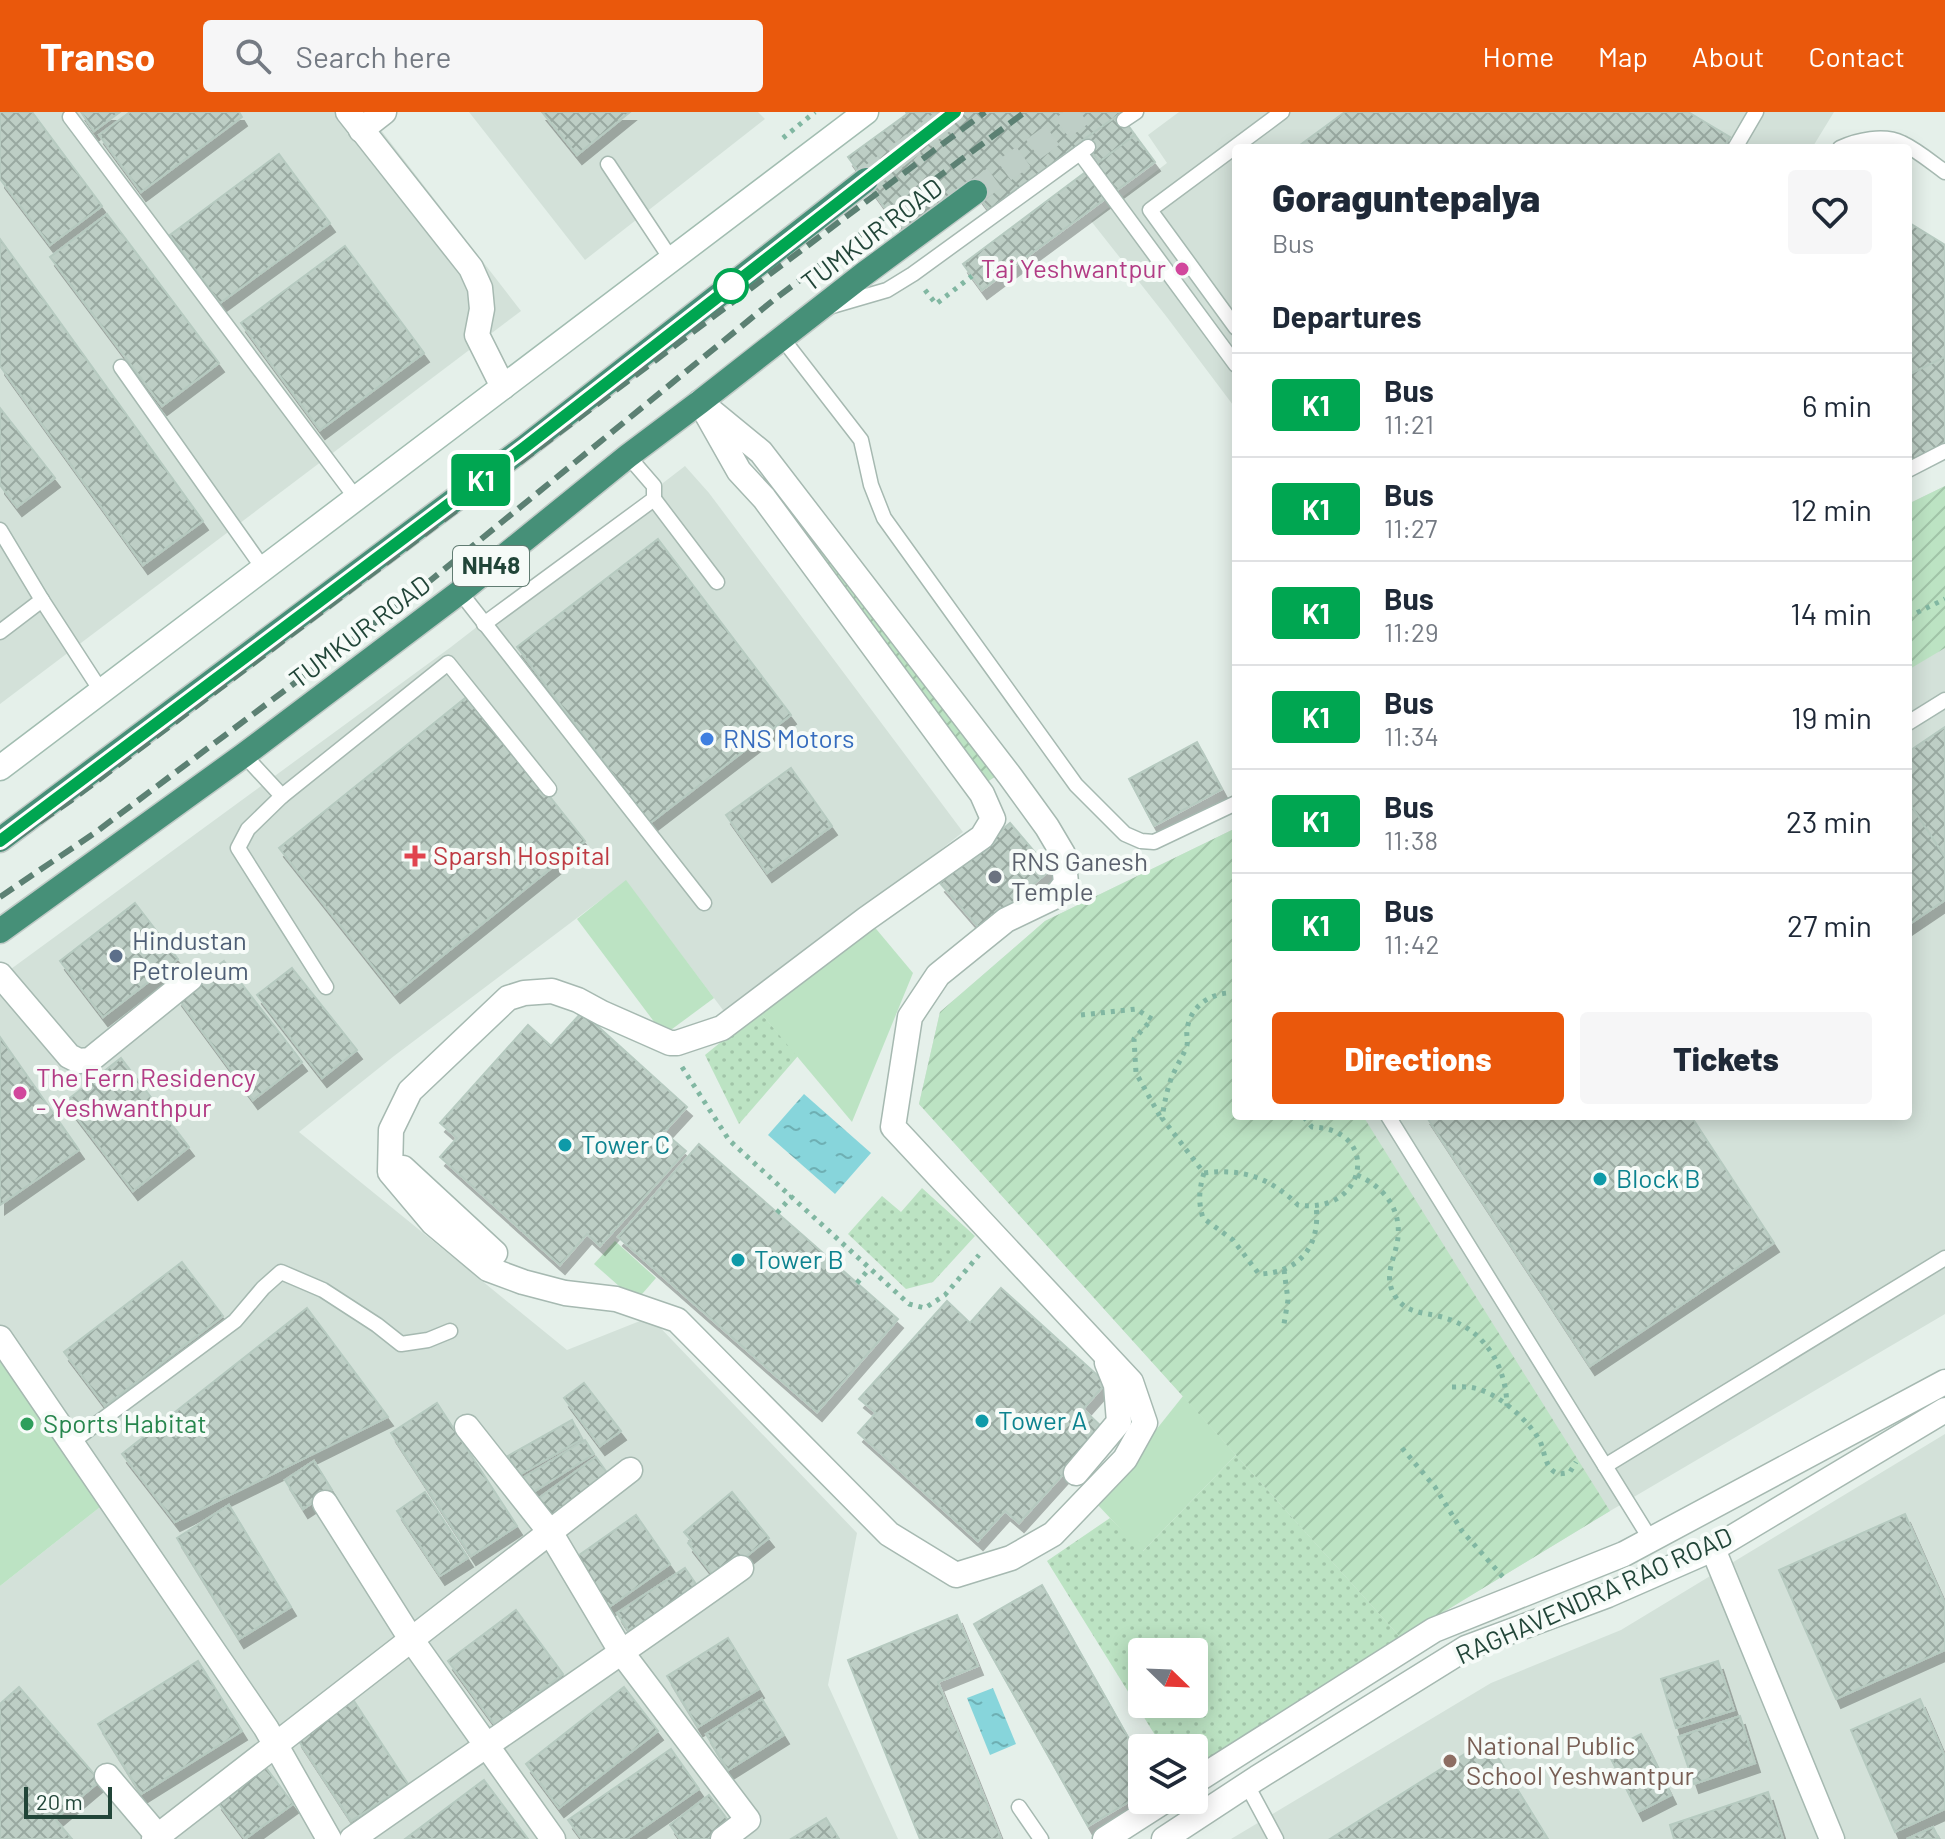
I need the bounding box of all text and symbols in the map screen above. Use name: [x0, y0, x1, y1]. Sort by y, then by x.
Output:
search box: [203, 20, 763, 92]
text: Transo: [40, 33, 155, 79]
icon: search: [231, 34, 275, 78]
text: Search here: [295, 38, 451, 74]
text: Home: [1483, 39, 1554, 73]
text: Map: [1598, 39, 1648, 73]
text: About: [1692, 39, 1764, 73]
text: Contact: [1808, 39, 1905, 73]
button: heart: [1788, 170, 1872, 254]
street label: TUMKUR ROAD: [795, 171, 948, 297]
text: Goraguntepalya: [1272, 174, 1540, 220]
text: Bus: [1272, 227, 1314, 258]
place label: Taj Yeshwantpur: [981, 252, 1167, 283]
marker: Taj Yeshwantpur: [1173, 260, 1191, 278]
unlabelled marker: [714, 269, 748, 303]
text: Departures: [1272, 298, 1422, 334]
text: Bus: [1384, 372, 1434, 408]
text: 6 min: [1802, 387, 1872, 423]
text: K1: [1302, 388, 1330, 422]
text: 11:21: [1384, 408, 1434, 439]
line badge: K1: [445, 454, 517, 506]
text: K1: [467, 463, 495, 497]
text: Bus: [1384, 476, 1434, 512]
text: 12 min: [1791, 491, 1872, 527]
text: K1: [1302, 492, 1330, 526]
text: 11:27: [1384, 512, 1437, 543]
road number: NH48: [453, 546, 529, 586]
street label: TUMKUR ROAD: [283, 568, 436, 694]
text: Bus: [1384, 580, 1434, 616]
text: 14 min: [1790, 595, 1872, 631]
text: K1: [1302, 596, 1330, 630]
text: 11:29: [1384, 616, 1439, 647]
text: Bus: [1384, 684, 1434, 720]
text: 19 min: [1791, 699, 1872, 735]
text: K1: [1302, 700, 1330, 734]
text: 11:34: [1384, 720, 1439, 751]
place label: RNS Motors: [723, 722, 855, 753]
marker: RNS Motors: [698, 730, 716, 748]
text: Bus: [1384, 788, 1434, 824]
text: 23 min: [1786, 803, 1872, 839]
text: K1: [1302, 804, 1330, 838]
text: 11:38: [1384, 824, 1438, 855]
place label: Sparsh Hospital: [433, 839, 610, 870]
marker: Sparsh Hospital: [404, 845, 426, 867]
place label: RNS Ganesh Temple: [1011, 845, 1148, 906]
marker: RNS Ganesh Temple: [986, 868, 1004, 886]
text: Bus: [1384, 892, 1434, 928]
text: 27 min: [1787, 907, 1872, 943]
text: K1: [1302, 908, 1330, 942]
place label: Hindustan Petroleum: [132, 924, 249, 985]
text: 11:42: [1384, 928, 1439, 959]
marker: Hindustan Petroleum: [107, 947, 125, 965]
button: Directions: [1272, 1012, 1564, 1104]
button: Tickets: [1580, 1012, 1872, 1104]
place label: The Fern Residency - Yeshwanthpur: [36, 1061, 256, 1122]
marker: The Fern Residency - Yeshwanthpur: [11, 1084, 29, 1102]
place label: Tower C: [581, 1128, 670, 1159]
marker: Tower C: [556, 1136, 574, 1154]
place label: Block B: [1616, 1162, 1701, 1193]
marker: Block B: [1591, 1170, 1609, 1188]
place label: Tower B: [754, 1243, 844, 1274]
marker: Tower B: [729, 1251, 747, 1269]
place label: Tower A: [998, 1404, 1087, 1435]
place label: Sports Habitat: [43, 1407, 207, 1438]
marker: Tower A: [973, 1412, 991, 1430]
marker: Sports Habitat: [18, 1415, 36, 1433]
street label: RAGHAVENDRA RAO ROAD: [1450, 1520, 1736, 1670]
north arrow: [1128, 1638, 1208, 1718]
map controls: [1128, 1638, 1208, 1814]
place label: National Public School Yeshwantpur: [1466, 1729, 1695, 1790]
button: layers: [1128, 1734, 1208, 1814]
marker: National Public School Yeshwantpur: [1441, 1752, 1459, 1770]
scale bar: [24, 1783, 112, 1819]
text: 20 m: [36, 1788, 83, 1814]

